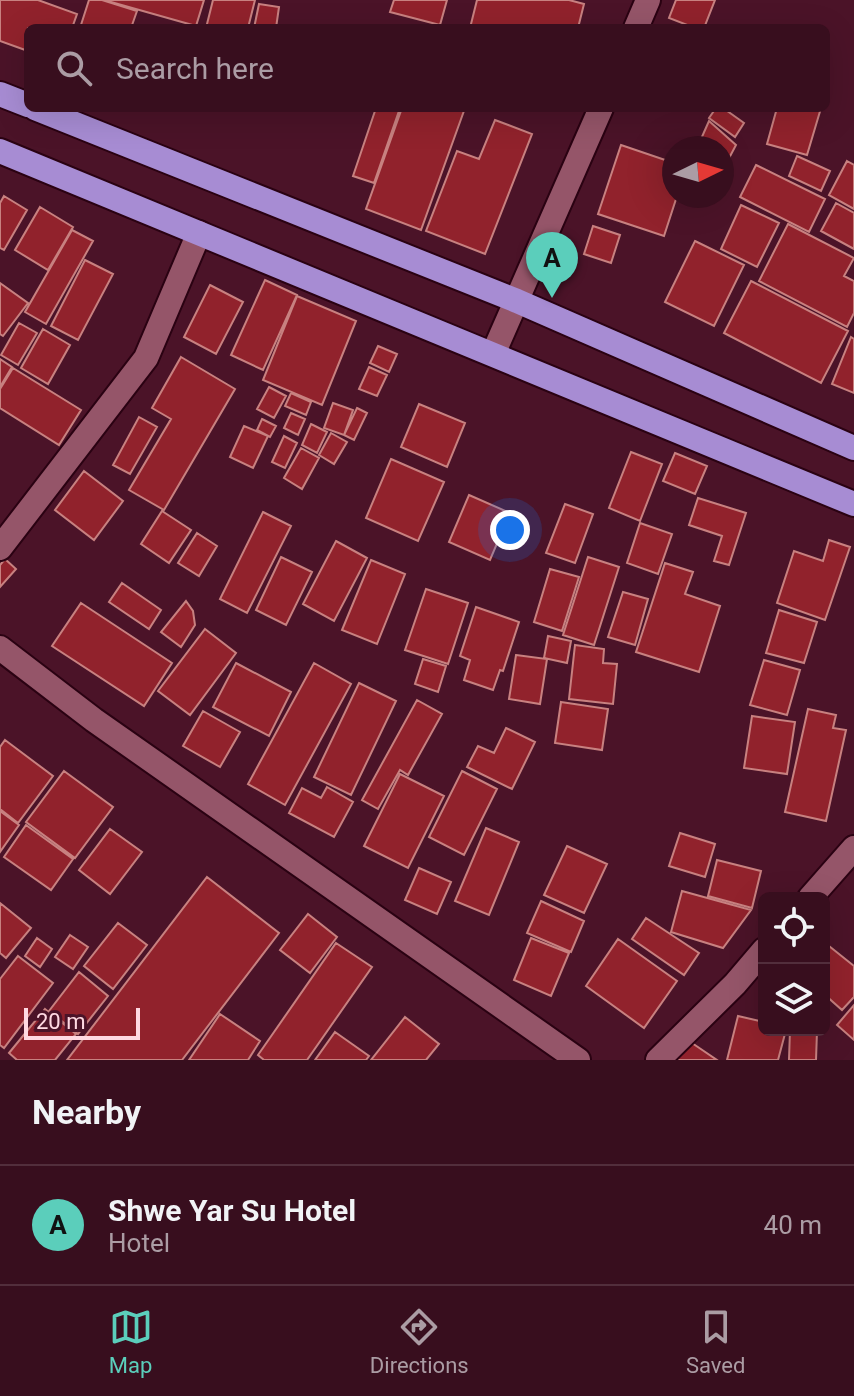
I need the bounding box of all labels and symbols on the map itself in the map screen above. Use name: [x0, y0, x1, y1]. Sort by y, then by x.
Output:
north arrow: [662, 136, 734, 208]
pin: A: [526, 232, 578, 298]
your location: [490, 510, 530, 550]
scale bar: [24, 1004, 140, 1040]

